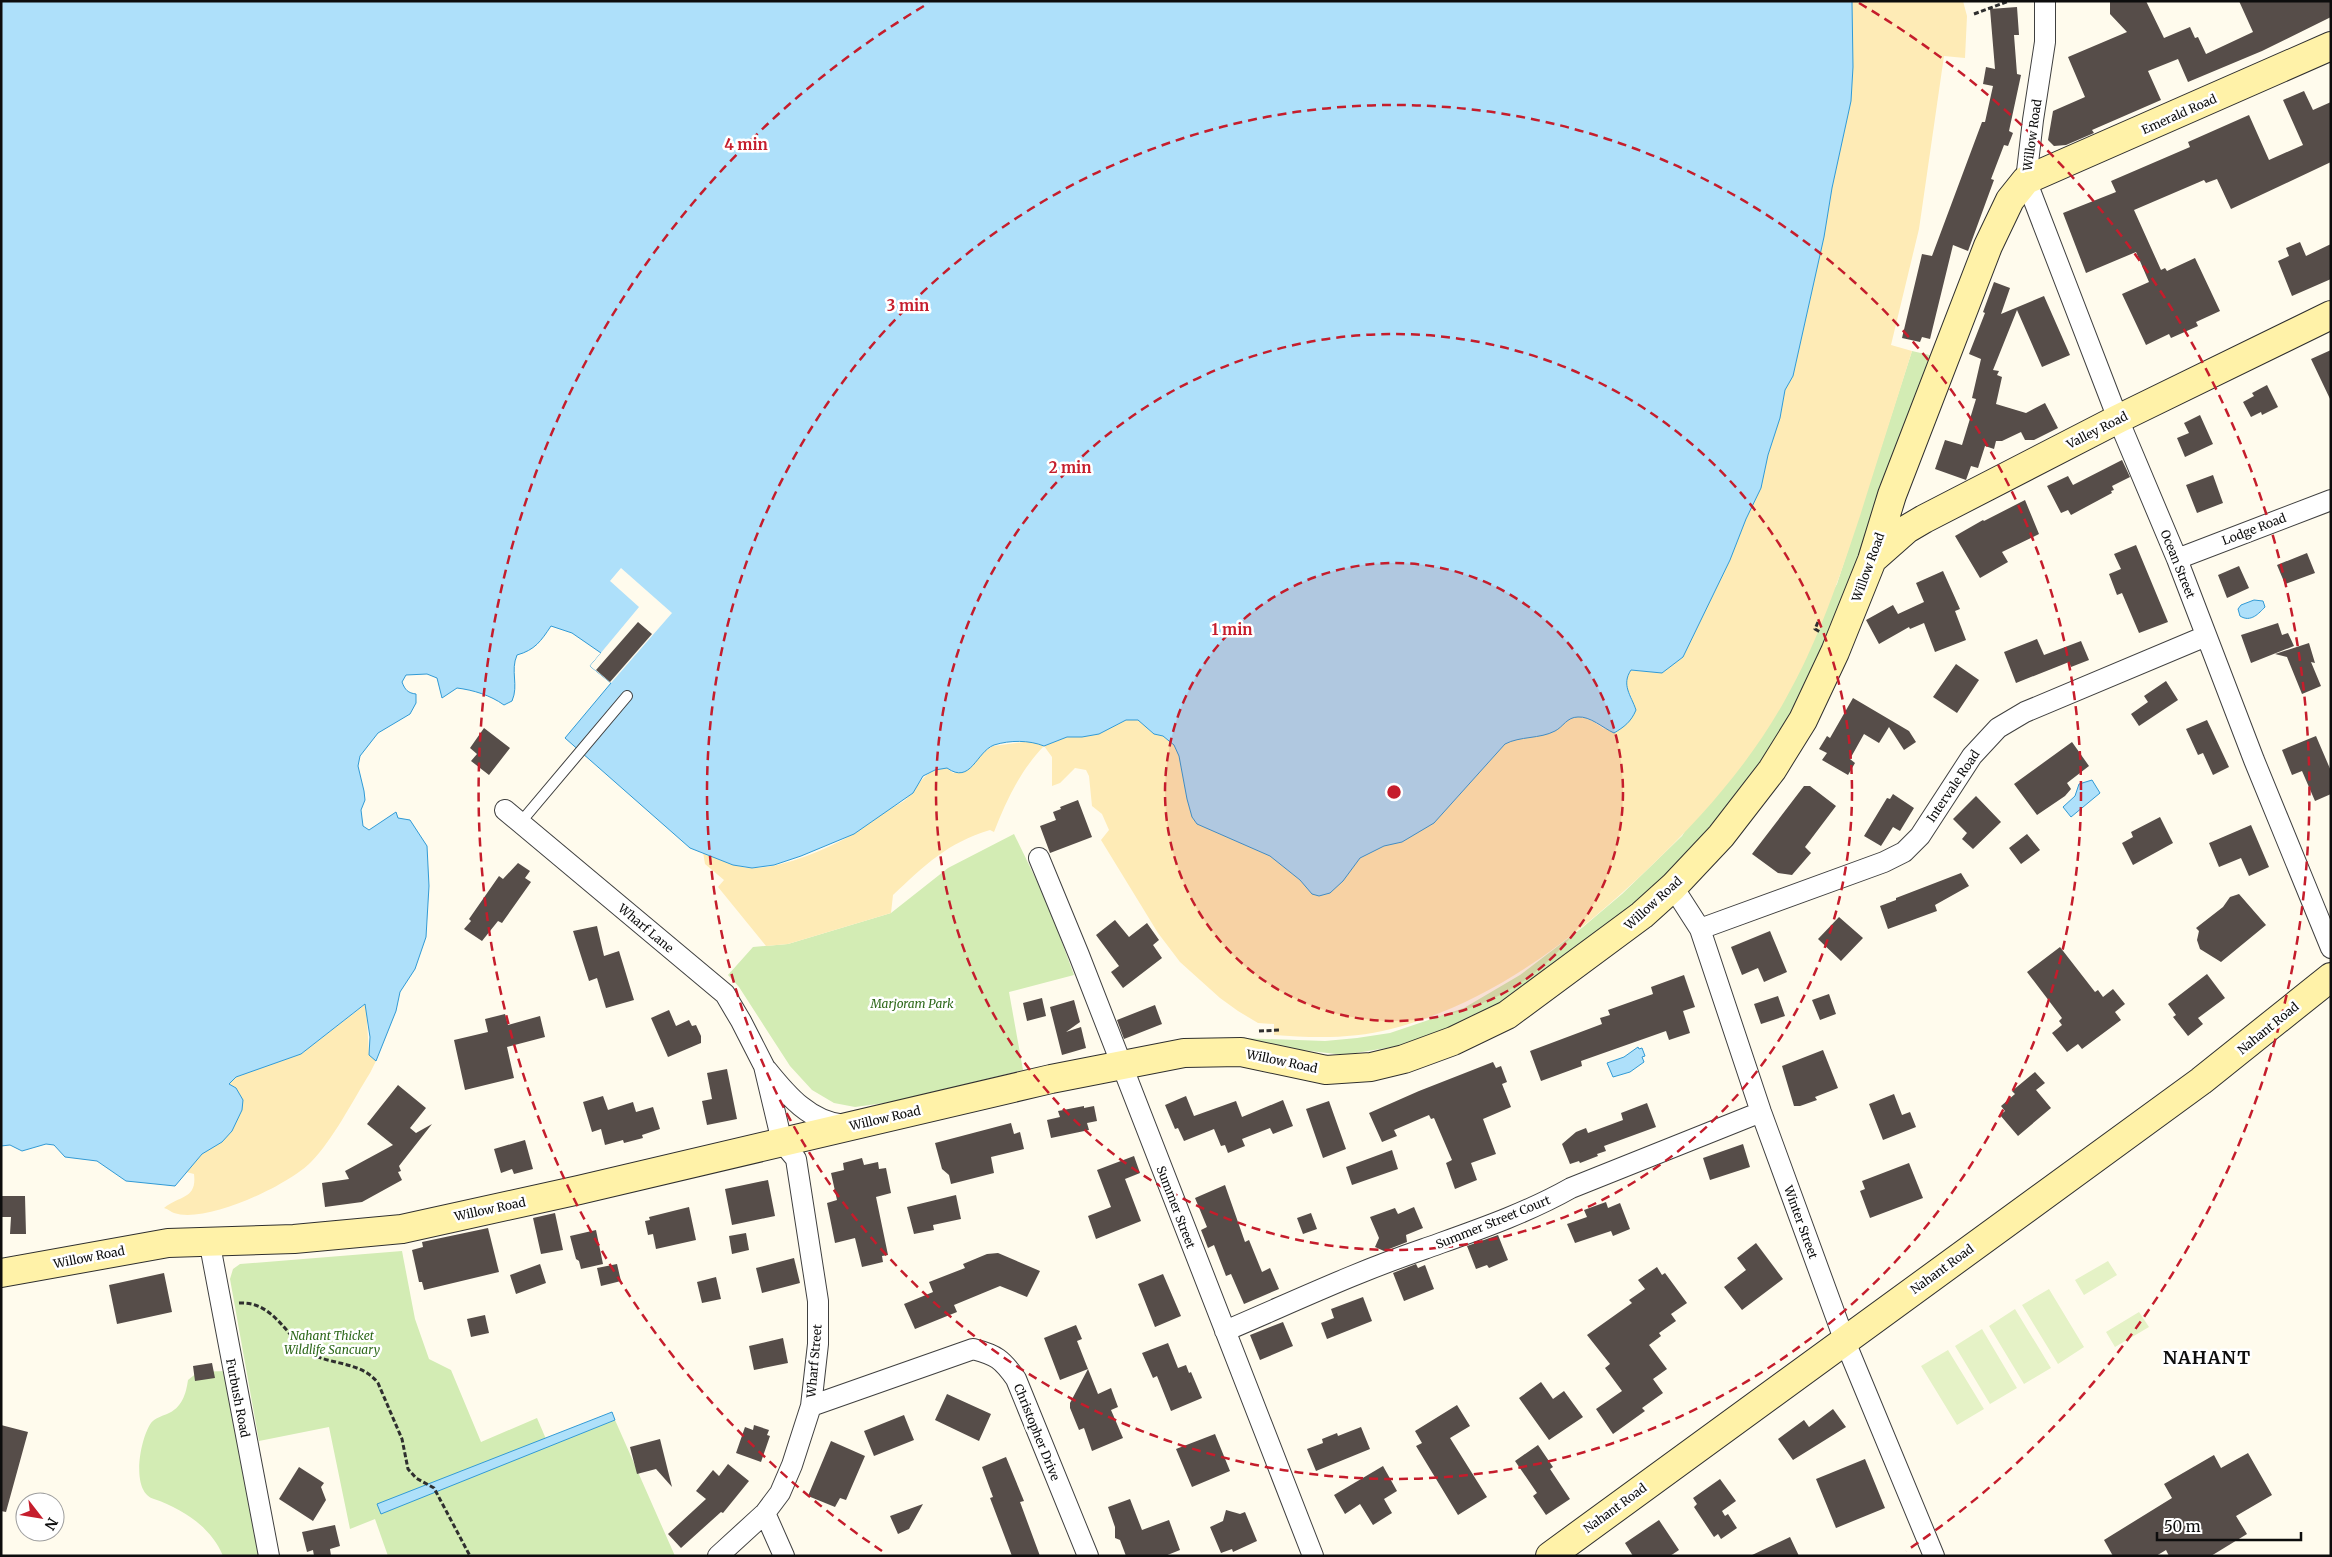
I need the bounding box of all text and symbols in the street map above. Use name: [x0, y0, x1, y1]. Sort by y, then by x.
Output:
street label: Emerald Road: [2139, 91, 2219, 137]
street label: Willow Road: [2019, 98, 2044, 173]
text: 4 min: [724, 135, 768, 154]
text: 3 min: [887, 296, 929, 315]
street label: Valley Road: [2063, 408, 2130, 452]
text: 2 min: [1049, 458, 1091, 477]
street label: Lodge Road: [2220, 510, 2288, 548]
street label: Ocean Street: [2157, 527, 2199, 601]
street label: Willow Road: [1848, 530, 1887, 604]
text: 1 min: [1212, 620, 1252, 639]
street label: Intervale Road: [1923, 747, 1983, 825]
centre of rings: [1385, 783, 1403, 801]
street label: Willow Road: [1620, 873, 1685, 933]
street label: Wharf Lane: [614, 900, 677, 956]
park label: Marjoram Park: [869, 996, 954, 1011]
street label: Nahant Road: [2234, 999, 2302, 1057]
street label: Willow Road: [1244, 1046, 1319, 1076]
street label: Willow Road: [847, 1103, 922, 1134]
street label: Summer Street: [1153, 1164, 1199, 1251]
street label: Winter Street: [1780, 1182, 1821, 1261]
street label: Summer Street Court: [1434, 1192, 1553, 1252]
street label: Willow Road: [452, 1194, 527, 1224]
street label: Nahant Road: [1908, 1241, 1976, 1297]
street label: Willow Road: [51, 1243, 126, 1271]
street label: Wharf Street: [803, 1323, 825, 1399]
park label: Nahant Thicket Wildlife Sancuary: [284, 1328, 381, 1357]
district label: NAHANT: [2163, 1346, 2251, 1369]
street label: Furbush Road: [223, 1357, 253, 1439]
street label: Christopher Drive: [1011, 1381, 1063, 1483]
street label: Nahant Road: [1581, 1480, 1649, 1536]
north arrow: [15, 1492, 65, 1542]
scale bar: [2157, 1510, 2301, 1542]
text: N: [41, 1514, 62, 1533]
text: 50 m: [2164, 1517, 2201, 1536]

